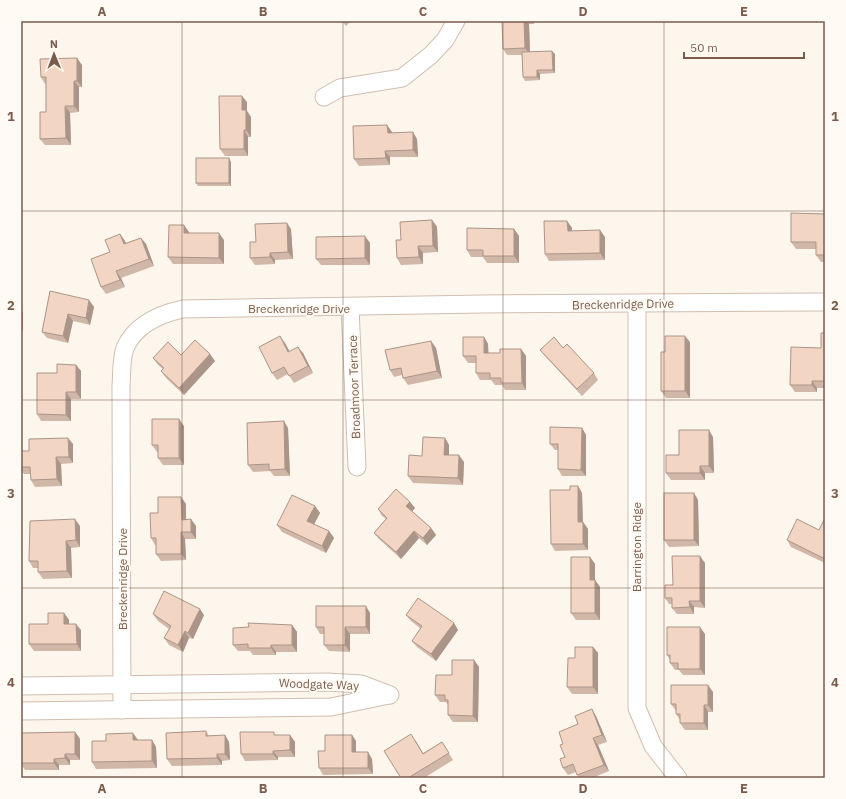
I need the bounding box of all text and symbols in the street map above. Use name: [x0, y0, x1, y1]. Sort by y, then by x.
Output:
text: A: [98, 3, 107, 20]
text: B: [259, 3, 268, 20]
text: C: [419, 3, 428, 20]
text: D: [578, 3, 588, 20]
text: E: [740, 3, 748, 20]
north arrow: [34, 34, 74, 74]
scale bar: [684, 34, 804, 60]
text: N: [50, 37, 58, 51]
text: 50 m: [690, 40, 718, 55]
text: 1: [7, 108, 15, 125]
text: 1: [831, 108, 839, 125]
street label: Breckenridge Drive: [572, 296, 675, 312]
text: 2: [7, 297, 15, 314]
text: 2: [831, 297, 839, 314]
street label: Breckenridge Drive: [248, 301, 351, 316]
street label: Broadmoor Terrace: [345, 334, 363, 439]
text: 3: [7, 485, 15, 502]
text: 3: [831, 485, 839, 502]
street label: Barrington Ridge: [629, 501, 644, 592]
street label: Breckenridge Drive: [115, 527, 130, 630]
text: 4: [7, 674, 15, 691]
text: 4: [831, 674, 839, 691]
street label: Woodgate Way: [279, 675, 359, 693]
text: A: [98, 780, 107, 797]
text: B: [259, 780, 268, 797]
text: C: [419, 780, 428, 797]
text: D: [578, 780, 588, 797]
text: E: [740, 780, 748, 797]

